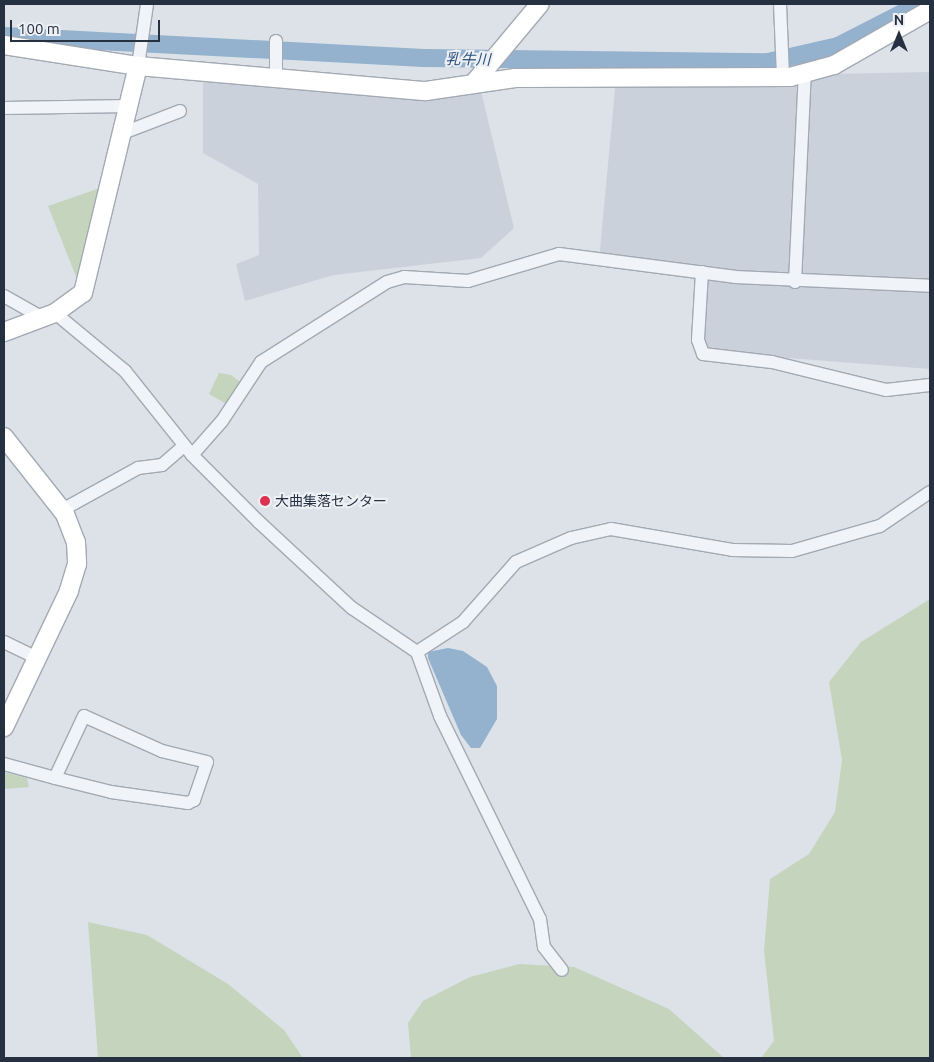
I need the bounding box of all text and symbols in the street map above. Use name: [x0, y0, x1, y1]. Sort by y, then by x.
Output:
scale bar: [12, 10, 162, 42]
north arrow: [874, 10, 924, 60]
text: N: [894, 12, 904, 28]
text: 100 m: [18, 20, 60, 37]
water label: 乳牛川: [445, 50, 491, 68]
place label: 大曲集落センター: [275, 493, 387, 509]
marker: 大曲集落センター: [259, 495, 271, 507]

